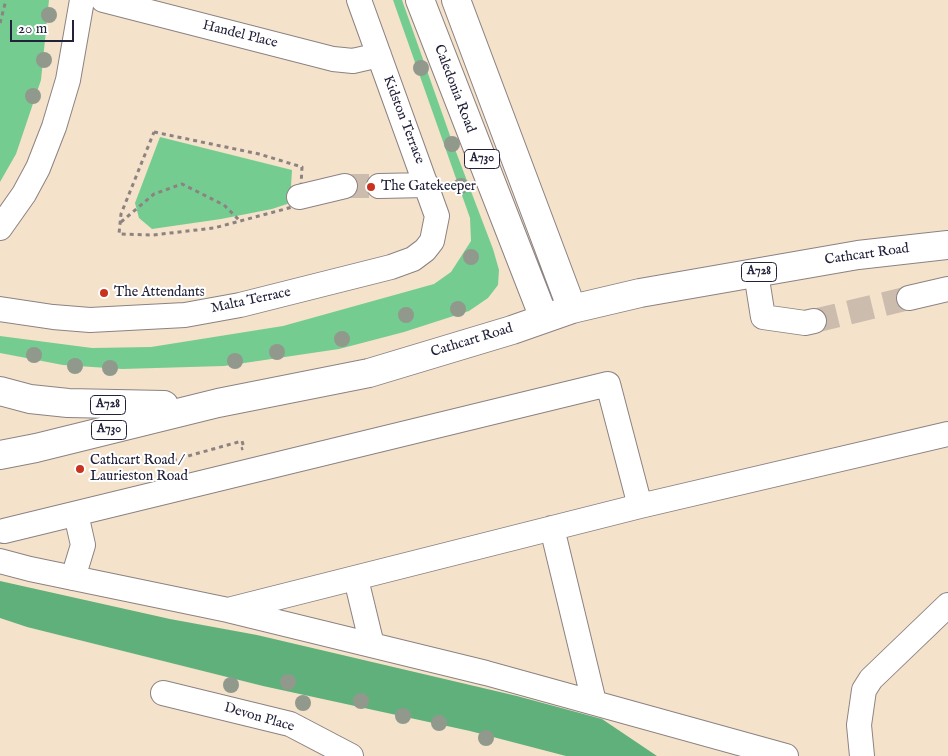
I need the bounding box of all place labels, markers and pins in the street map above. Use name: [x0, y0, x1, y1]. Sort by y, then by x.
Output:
place label: The Gatekeeper: [381, 179, 476, 195]
marker: The Gatekeeper: [365, 181, 377, 193]
place label: The Attendants: [114, 285, 205, 301]
marker: The Attendants: [98, 287, 110, 299]
place label: Cathcart Road / Laurieston Road: [90, 453, 188, 486]
marker: Cathcart Road / Laurieston Road: [74, 463, 86, 475]

